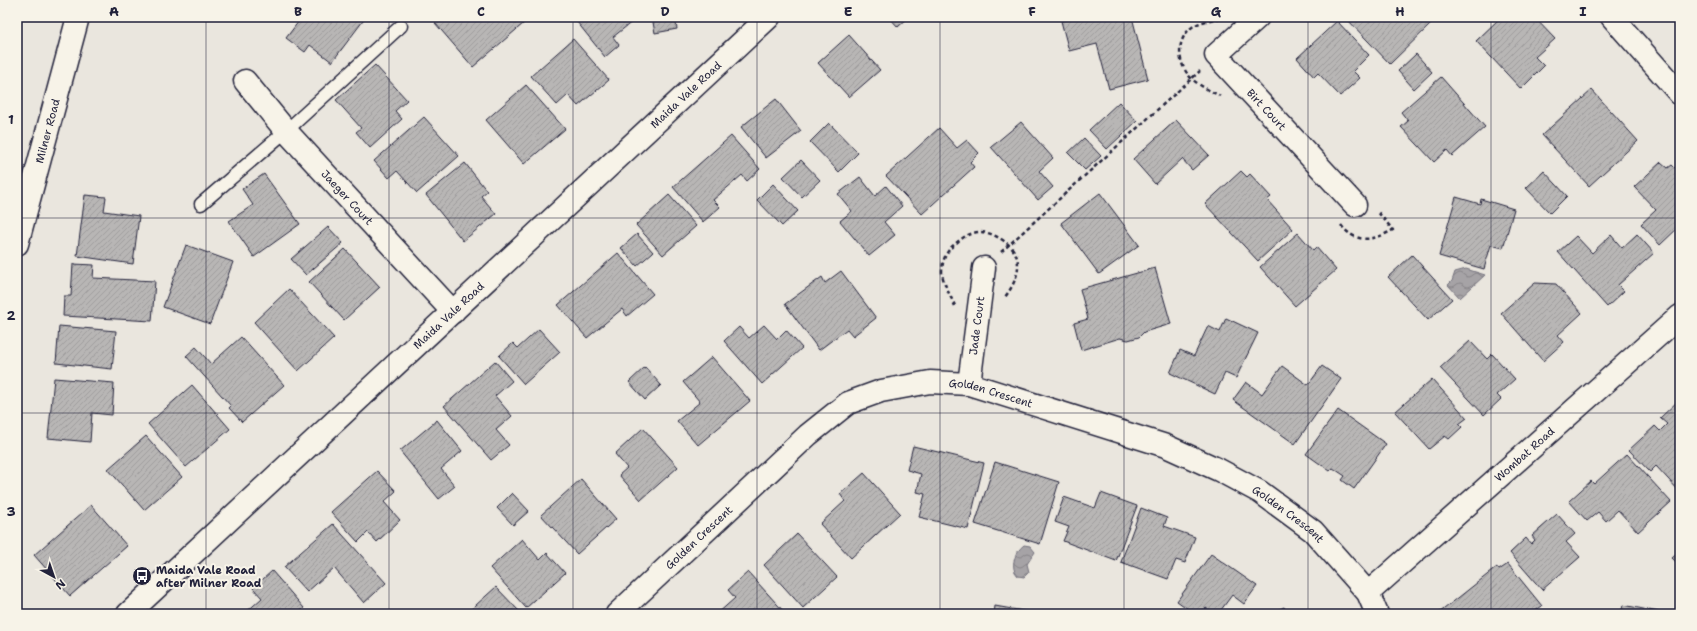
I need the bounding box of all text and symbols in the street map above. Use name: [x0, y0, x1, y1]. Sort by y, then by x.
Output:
text: A: [109, 3, 119, 20]
text: B: [294, 3, 302, 20]
text: C: [477, 3, 485, 20]
text: D: [660, 3, 670, 20]
text: E: [844, 3, 853, 20]
text: F: [1028, 3, 1036, 20]
text: G: [1211, 3, 1222, 20]
text: H: [1395, 3, 1405, 20]
text: I: [1579, 3, 1587, 20]
street label: Maida Vale Road: [647, 58, 724, 132]
street label: Birt Court: [1243, 85, 1290, 134]
street label: Milner Road: [32, 97, 63, 165]
text: 1: [8, 111, 14, 128]
street label: Jaeger Court: [318, 167, 377, 228]
street label: Maida Vale Road: [410, 279, 487, 352]
street label: Jade Court: [965, 295, 988, 356]
text: 2: [6, 307, 16, 324]
street label: Golden Crescent: [948, 375, 1035, 411]
street label: Wombat Road: [1491, 423, 1558, 485]
street label: Golden Crescent: [1250, 482, 1328, 546]
street label: Golden Crescent: [662, 502, 736, 573]
text: 3: [6, 503, 16, 520]
north arrow: [34, 557, 74, 597]
place label: Maida Vale Road after Milner Road: [156, 563, 262, 591]
bus stop icon: Maida Vale Road after Milner Road: [131, 565, 153, 587]
text: N: [52, 576, 68, 593]

